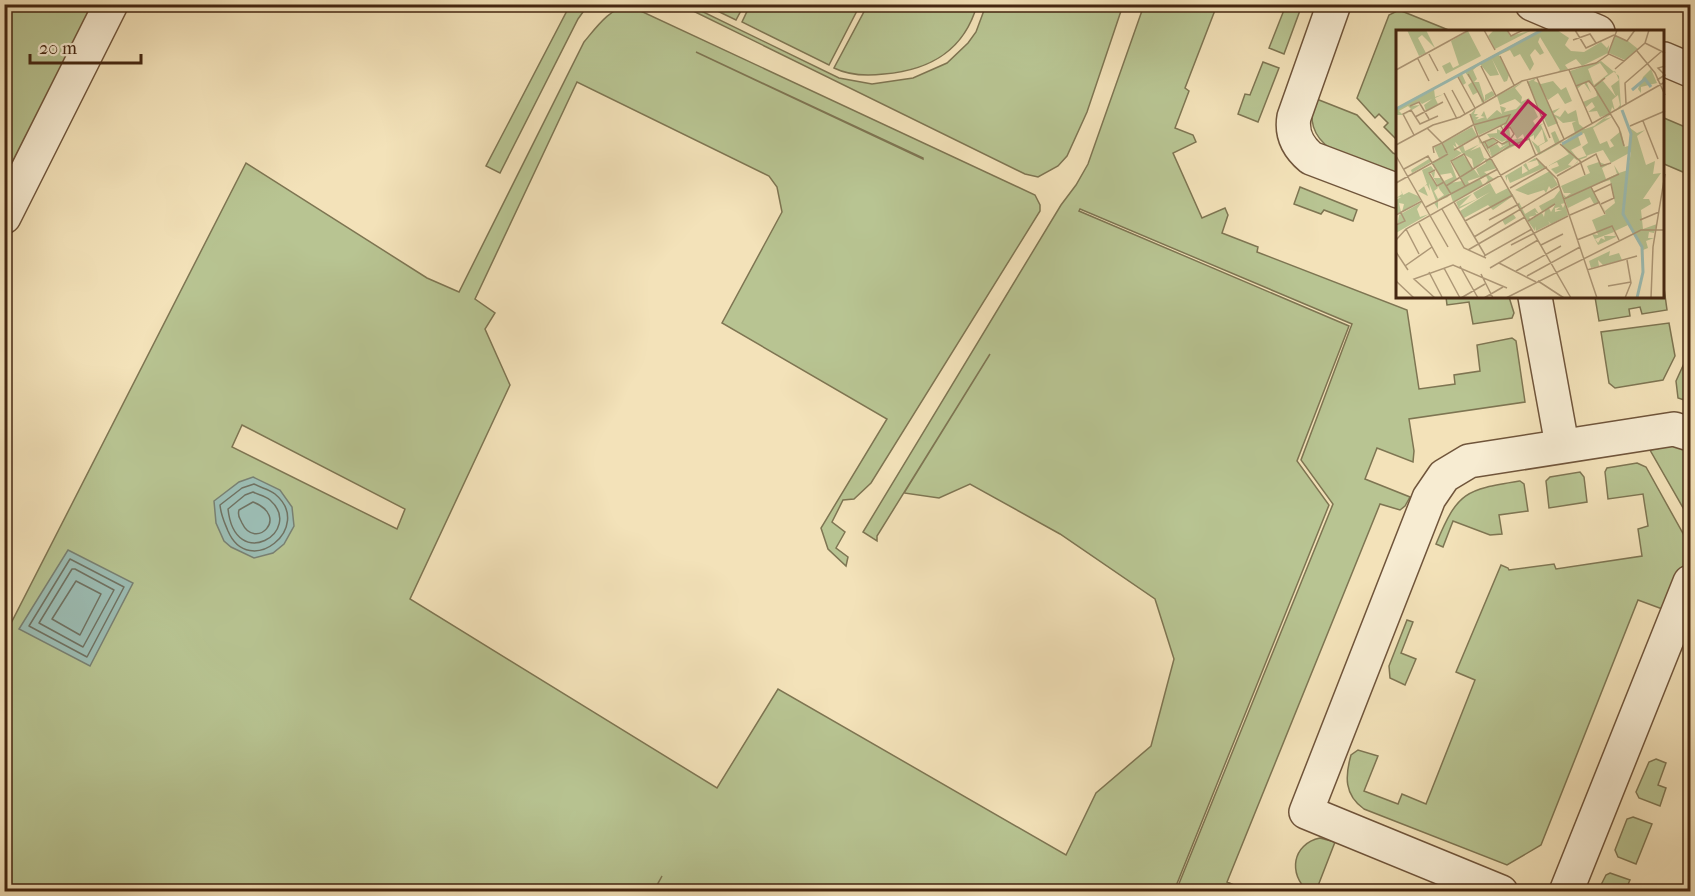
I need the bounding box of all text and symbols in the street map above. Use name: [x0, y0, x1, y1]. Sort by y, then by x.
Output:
scale bar: [30, 27, 141, 65]
inset map: [1396, 30, 1665, 298]
text: 20 m: [39, 38, 77, 59]

